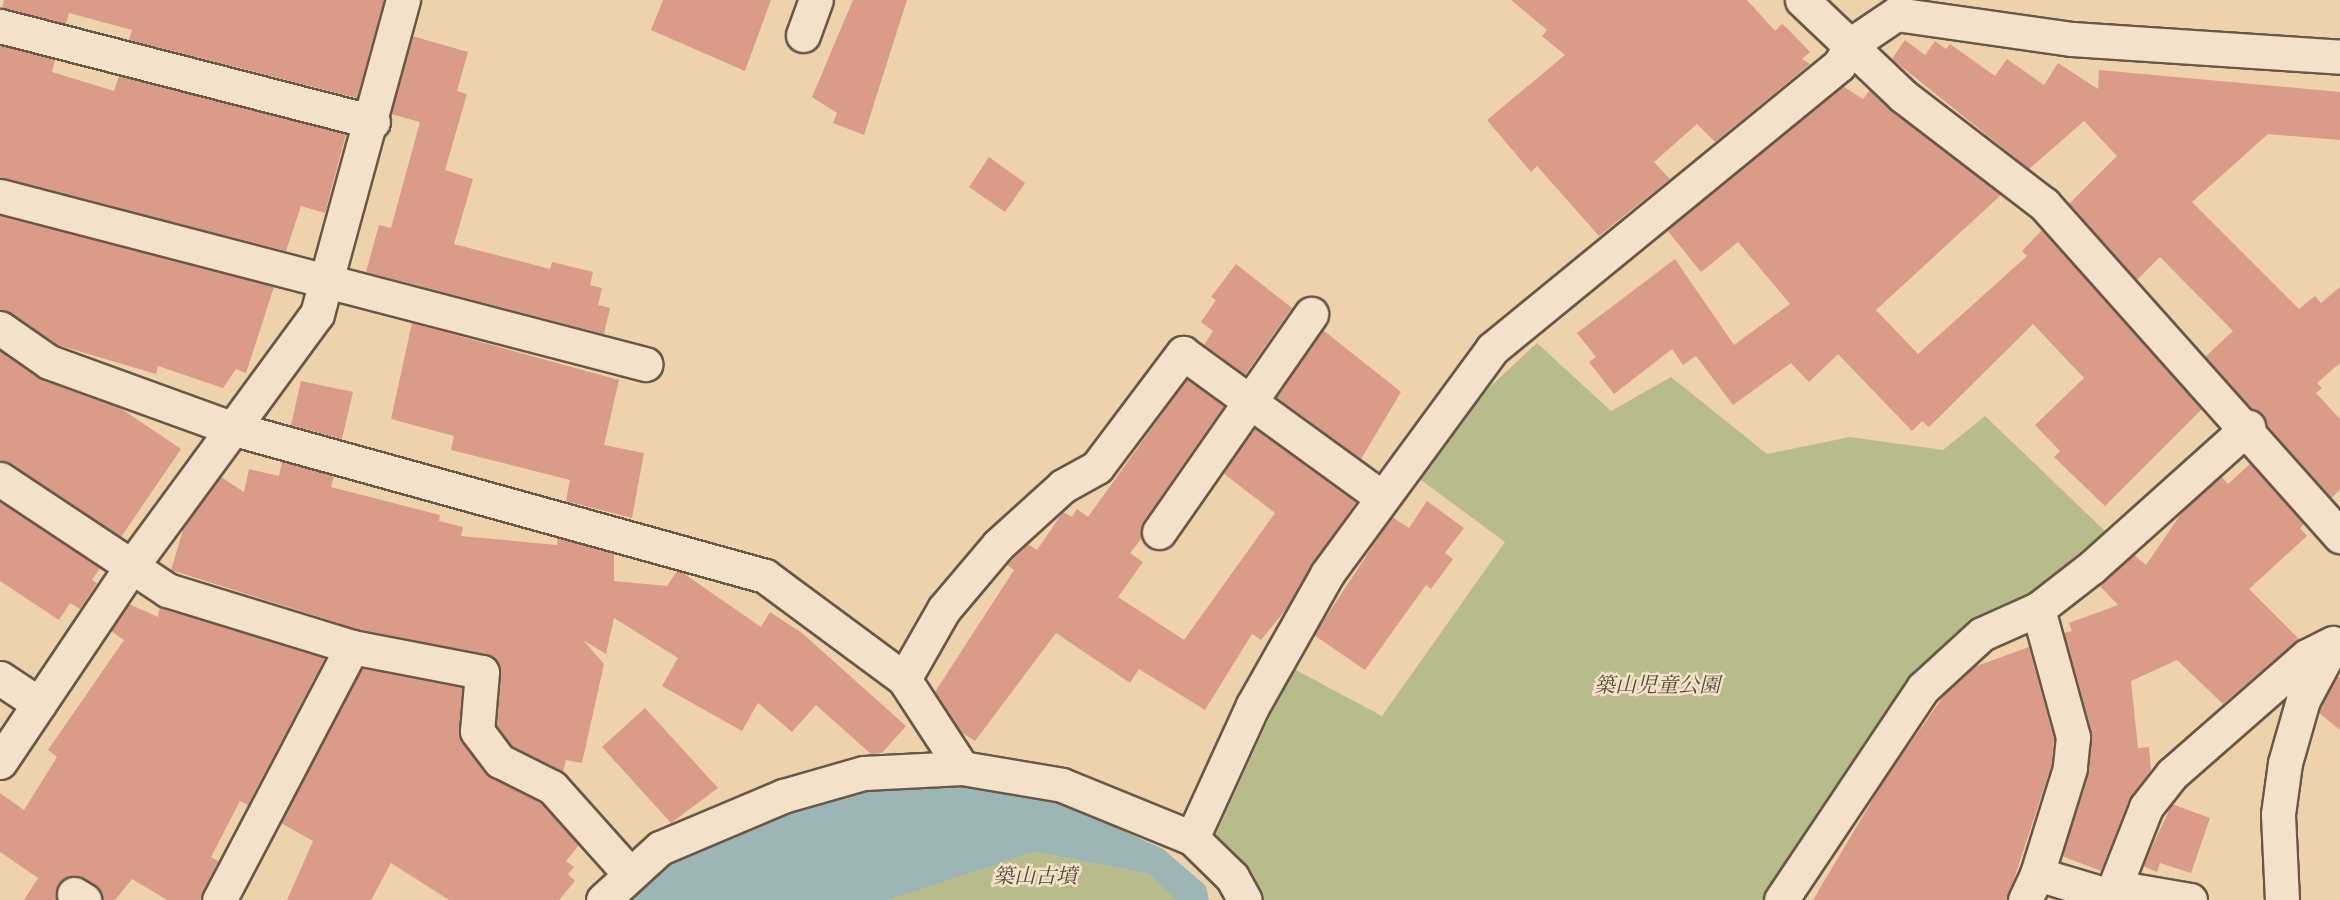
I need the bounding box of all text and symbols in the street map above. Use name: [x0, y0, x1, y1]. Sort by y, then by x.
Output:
park label: 築山児童公園: [1594, 673, 1720, 699]
park label: 築山古墳: [993, 864, 1077, 890]

